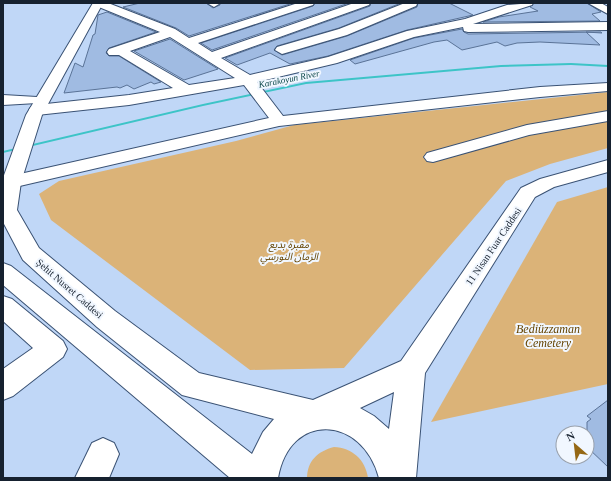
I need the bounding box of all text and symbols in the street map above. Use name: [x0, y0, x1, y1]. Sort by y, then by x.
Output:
water label: Karakoyun River: [257, 68, 321, 90]
street label: 11 Nisan Fuar Caddesi: [463, 205, 524, 287]
park label: مقبرة بديع الزمان النورسي: [260, 239, 319, 264]
street label: Şehit Nusret Caddesi: [34, 257, 105, 320]
park label: Bediüzzaman Cemetery: [516, 322, 580, 350]
north arrow: [555, 425, 595, 465]
text: N: [564, 429, 577, 443]

